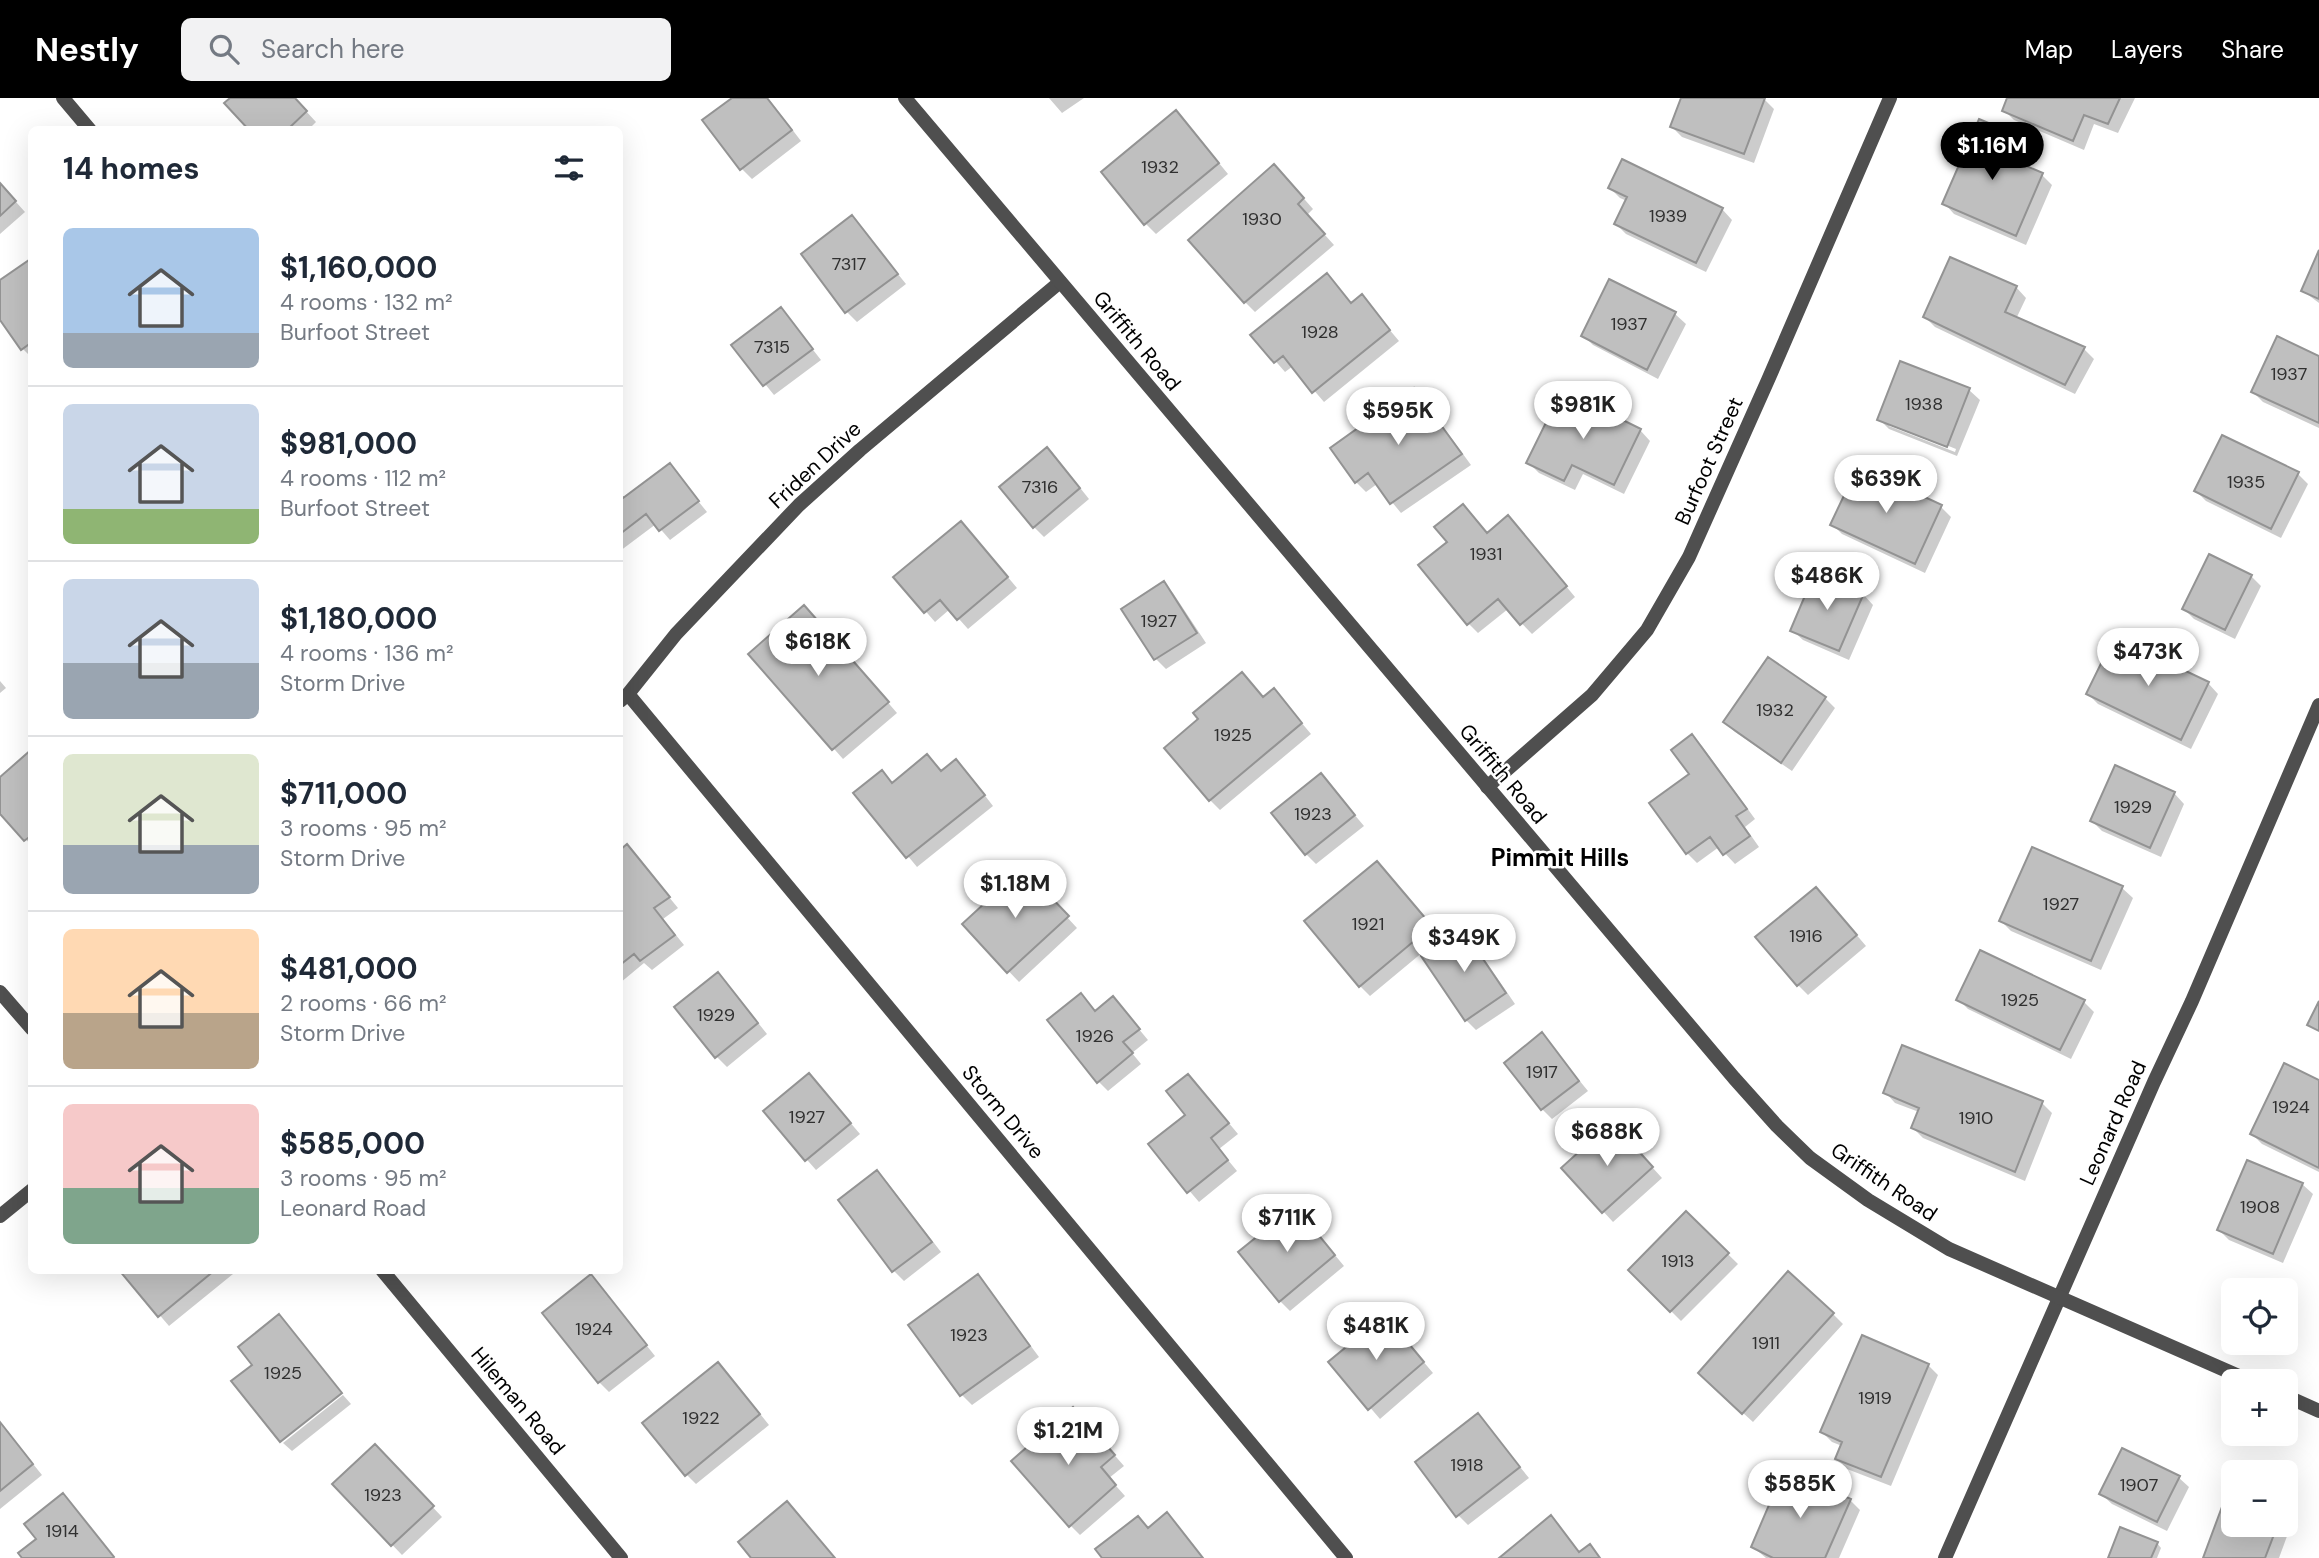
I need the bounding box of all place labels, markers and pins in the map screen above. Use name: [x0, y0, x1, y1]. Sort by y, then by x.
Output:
pin: $1.16M: [1935, 122, 2049, 182]
pin: $981K: [1534, 382, 1632, 441]
pin: $595K: [1349, 388, 1447, 447]
pin: $639K: [1837, 456, 1935, 515]
pin: $486K: [1778, 552, 1876, 612]
pin: $618K: [769, 618, 867, 678]
pin: $473K: [2099, 628, 2197, 688]
pin: $1.18M: [958, 860, 1072, 920]
pin: $349K: [1415, 914, 1513, 974]
pin: $688K: [1558, 1108, 1656, 1168]
pin: $711K: [1238, 1194, 1336, 1254]
pin: $481K: [1327, 1302, 1425, 1362]
pin: $1.21M: [1011, 1408, 1125, 1467]
pin: $585K: [1751, 1460, 1849, 1520]

